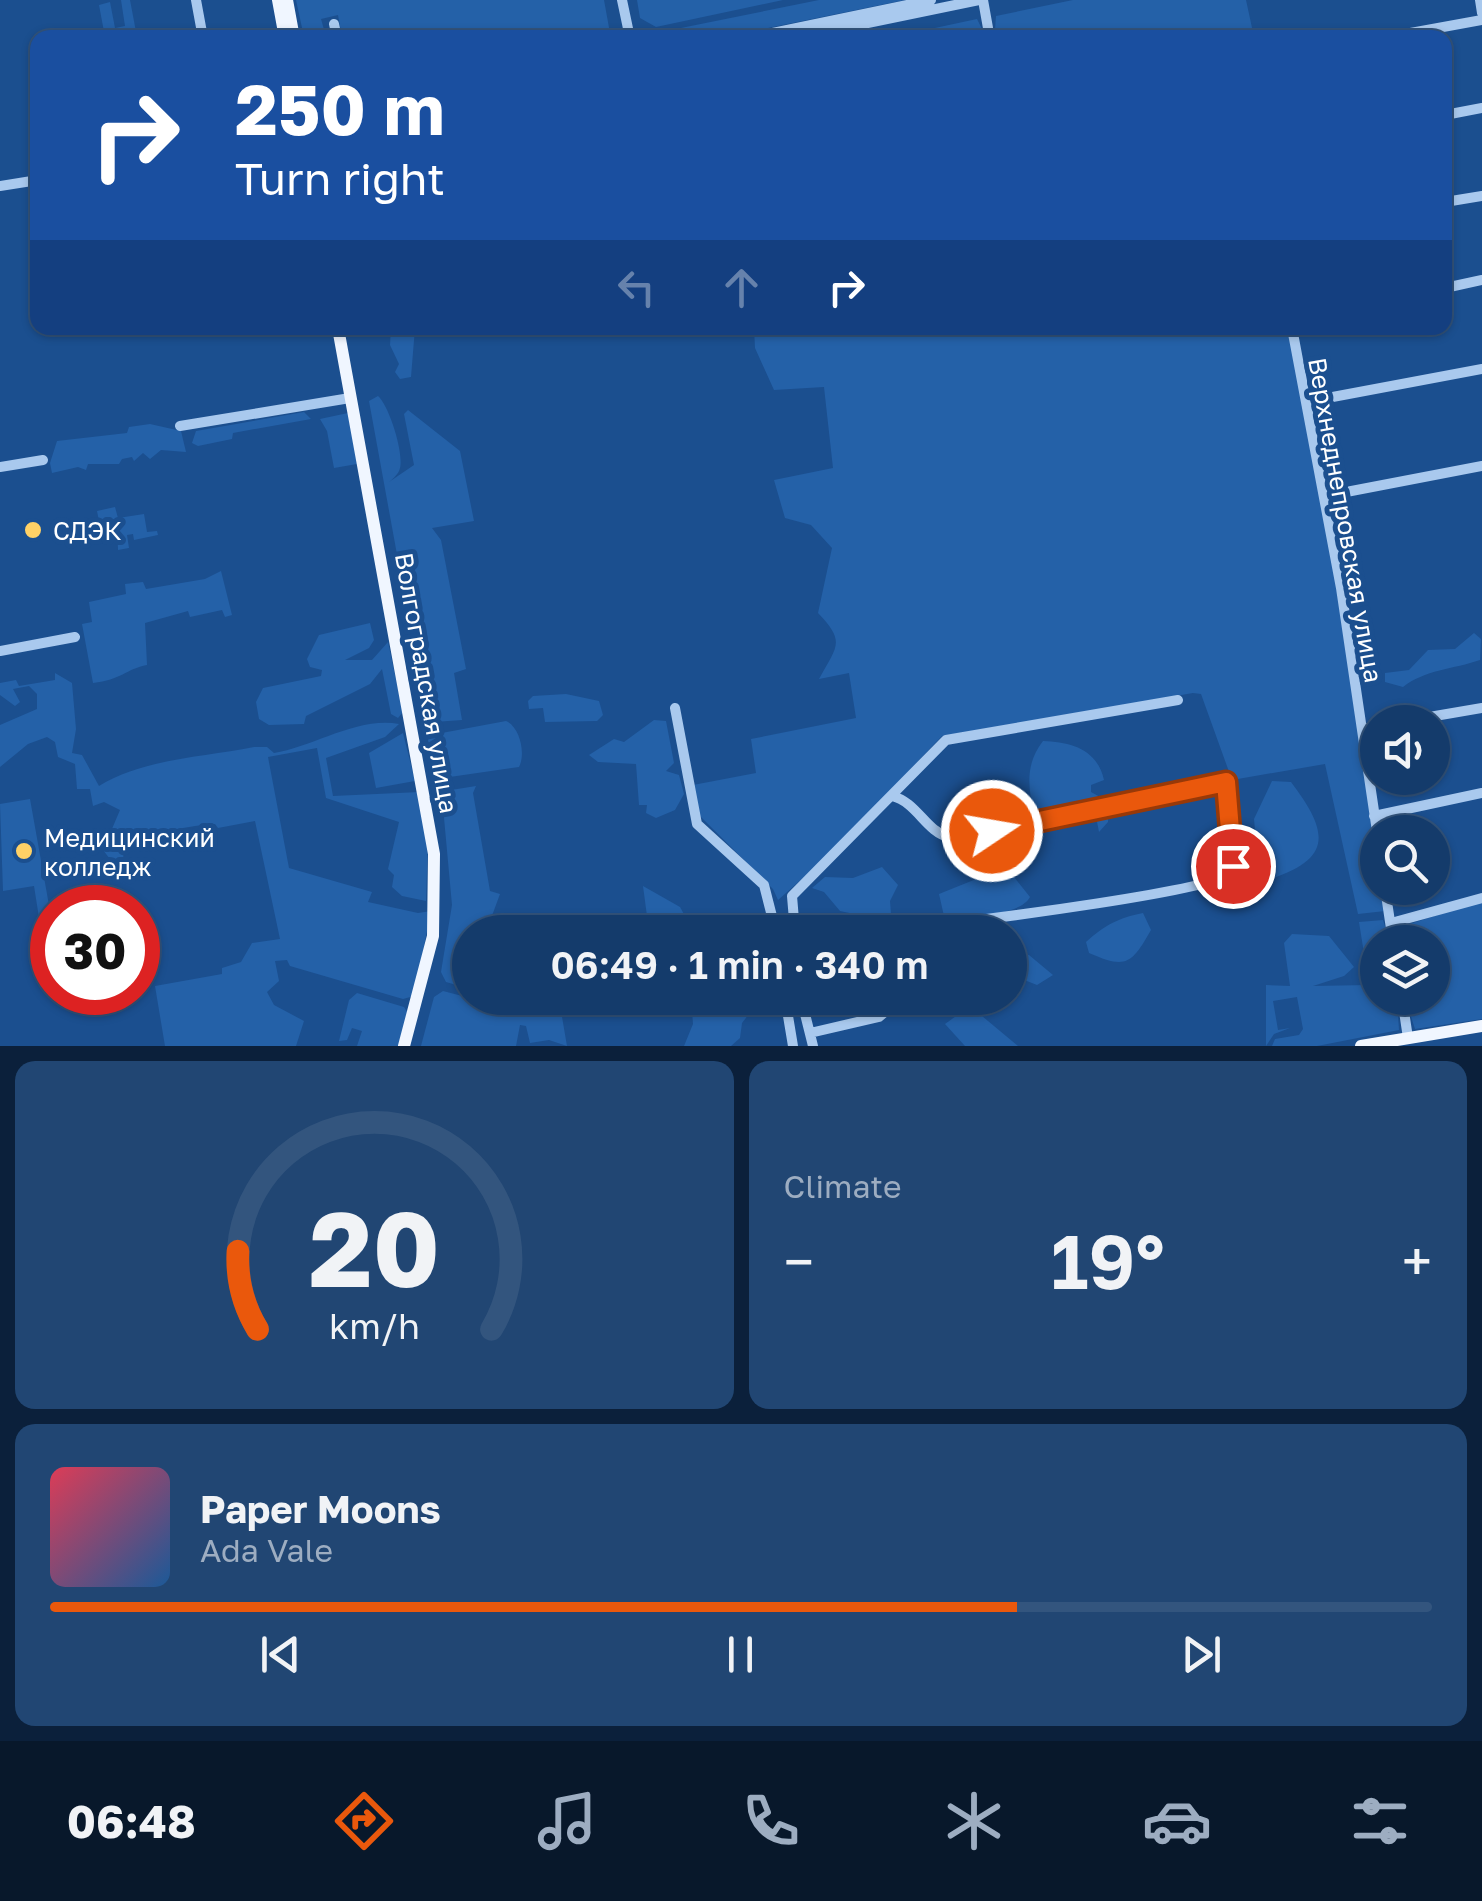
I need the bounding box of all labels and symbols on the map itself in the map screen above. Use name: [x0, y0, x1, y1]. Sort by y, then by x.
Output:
street label: Верхнеднепровская улица: [1302, 355, 1390, 685]
place label: СДЭК: [53, 515, 122, 546]
marker: СДЭК: [22, 519, 44, 541]
street label: Волгоградская улица: [389, 550, 465, 816]
position arrow: [940, 779, 1044, 883]
place label: Медицинский колледж: [44, 822, 215, 882]
pin: [1191, 824, 1276, 909]
marker: Медицинский колледж: [13, 840, 35, 862]
speed limit sign: 30: [30, 885, 160, 1015]

